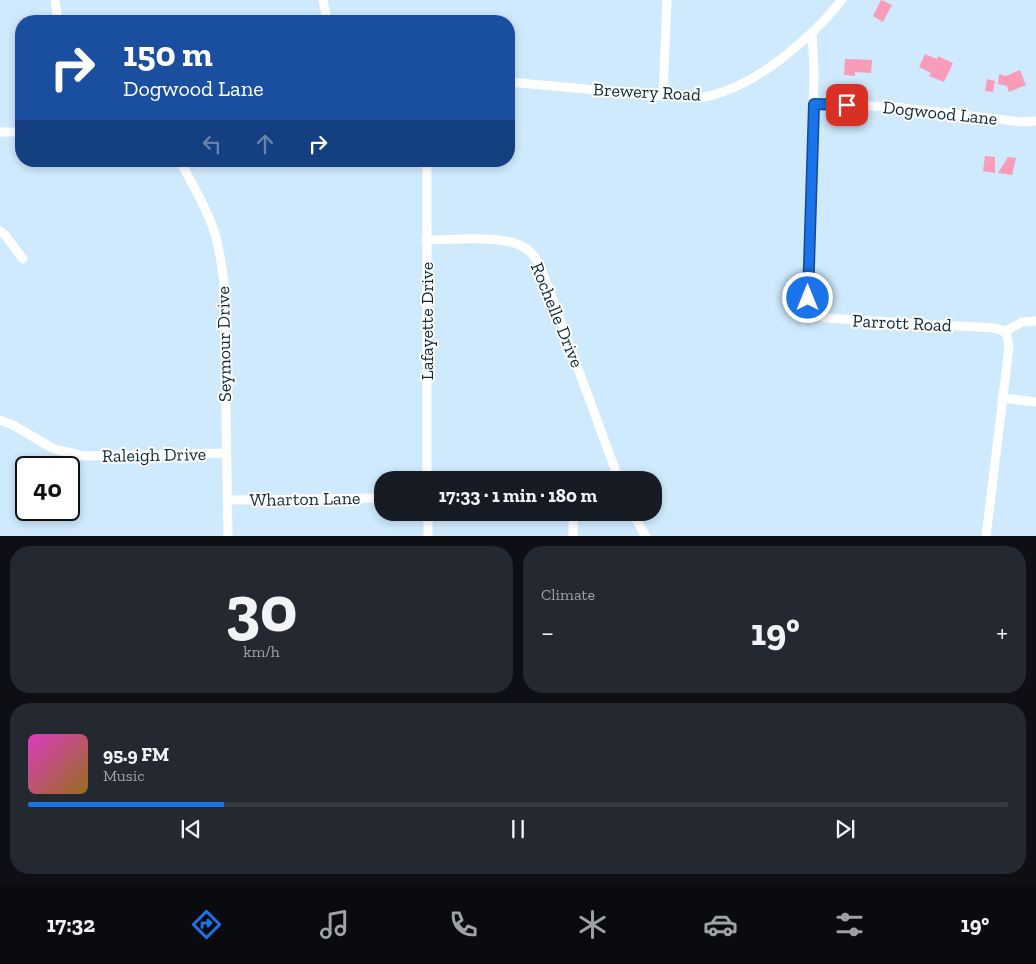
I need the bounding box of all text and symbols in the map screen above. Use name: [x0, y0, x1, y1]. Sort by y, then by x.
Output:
text: 150 m: [123, 33, 213, 75]
icon: right: [40, 35, 105, 100]
text: Dogwood Lane: [123, 75, 264, 102]
street label: Brewery Road: [593, 78, 702, 106]
pin: [826, 84, 868, 126]
icon: arrive: [833, 91, 861, 119]
street label: Dogwood Lane: [882, 96, 998, 130]
icon: left: [198, 130, 226, 158]
icon: ahead: [251, 130, 279, 158]
icon: right: [304, 130, 332, 158]
street label: Rochelle Drive: [526, 259, 588, 371]
street label: Lafayette Drive: [416, 262, 438, 380]
position arrow: [781, 271, 833, 323]
street label: Seymour Drive: [212, 286, 236, 402]
street label: Parrott Road: [852, 309, 952, 337]
street label: Raleigh Drive: [102, 443, 206, 467]
speed limit sign: 40: [15, 456, 80, 521]
text: 17:33 · 1 min · 180 m: [439, 484, 597, 507]
street label: Wharton Lane: [249, 487, 361, 511]
text: 30: [225, 570, 298, 648]
text: Climate: [541, 585, 595, 604]
text: 19°: [751, 609, 800, 655]
text: −: [541, 616, 554, 649]
text: +: [996, 616, 1008, 649]
text: km/h: [243, 642, 280, 661]
text: 95.9 FM: [103, 743, 169, 766]
text: Music: [103, 766, 145, 785]
icon: previous: [177, 815, 205, 843]
icon: pause: [504, 815, 532, 843]
icon: next: [831, 815, 859, 843]
icon: directions: [189, 907, 224, 942]
icon: music: [317, 907, 352, 942]
icon: phone: [446, 907, 481, 942]
icon: climate: [575, 907, 610, 942]
icon: car: [703, 907, 738, 942]
icon: filters: [832, 907, 867, 942]
text: 17:32: [47, 911, 95, 938]
text: 19°: [961, 911, 989, 938]

